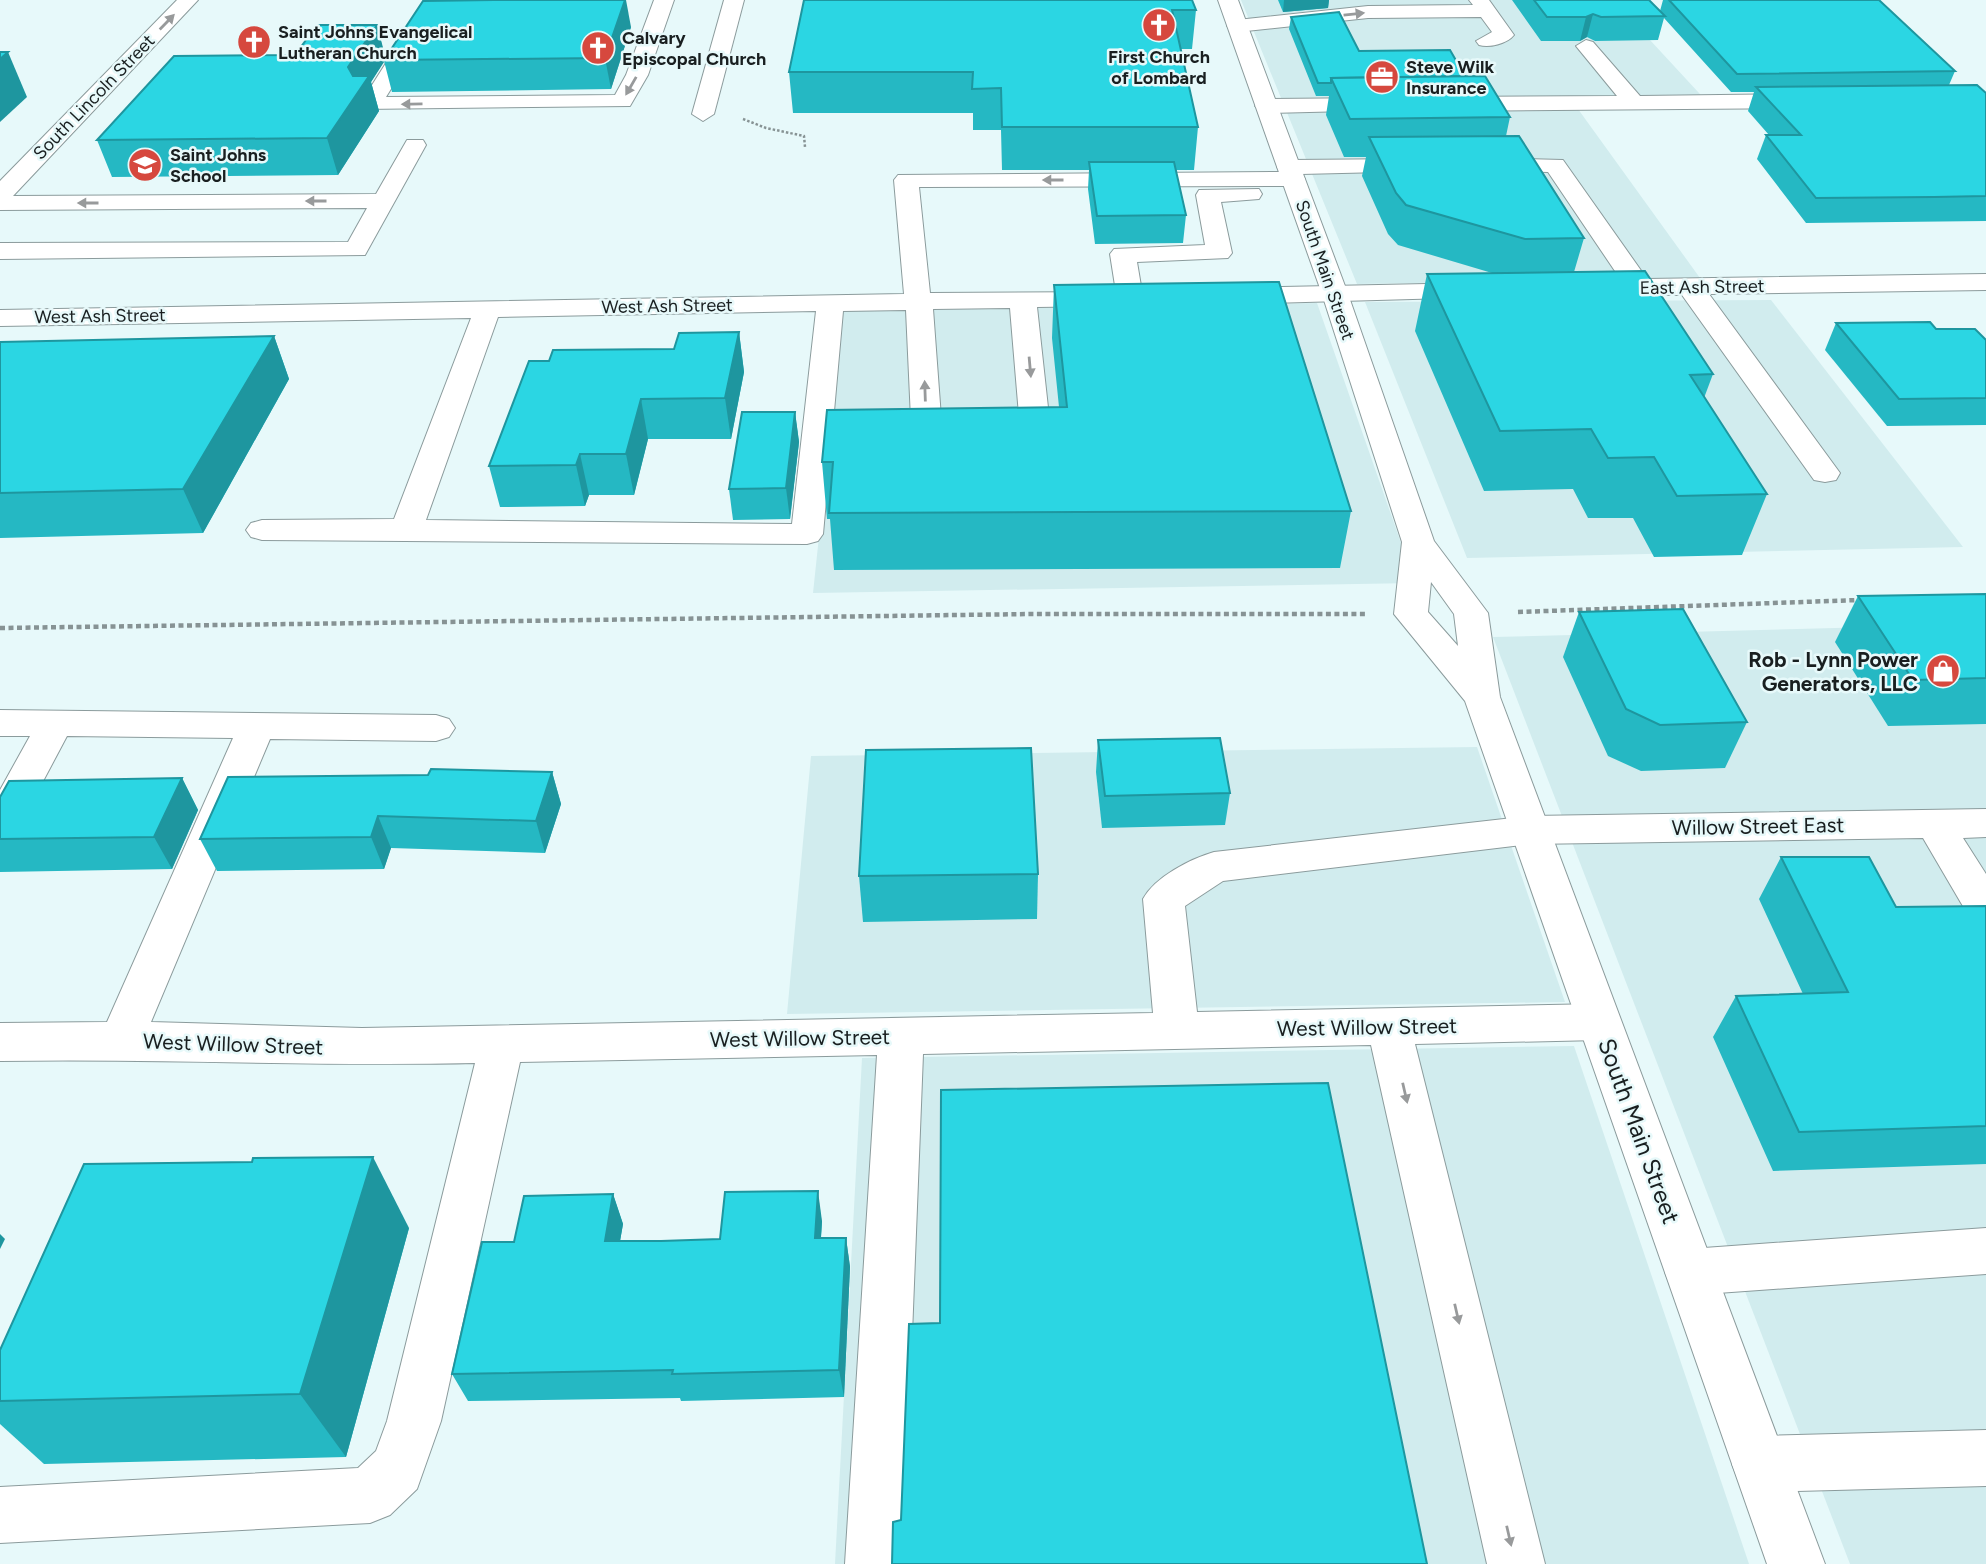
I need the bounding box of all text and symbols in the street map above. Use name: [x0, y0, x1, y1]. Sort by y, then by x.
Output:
church icon: First Church of Lombard: [1140, 6, 1178, 44]
one-way arrow: [1343, 8, 1365, 19]
one-way arrow: [158, 14, 174, 31]
place label: Saint Johns Evangelical Lutheran Church: [278, 21, 472, 64]
church icon: Saint Johns Evangelical Lutheran Church: [235, 23, 273, 61]
place label: Calvary Episcopal Church: [622, 27, 766, 70]
church icon: Calvary Episcopal Church: [579, 29, 617, 67]
street label: South Lincoln Street: [29, 30, 160, 164]
place label: First Church of Lombard: [1108, 46, 1210, 89]
place label: Steve Wilk Insurance: [1406, 56, 1494, 99]
office icon: Steve Wilk Insurance: [1363, 58, 1401, 96]
one-way arrow: [625, 76, 637, 96]
one-way arrow: [401, 98, 423, 109]
place label: Saint Johns School: [170, 144, 267, 187]
school or university icon: Saint Johns School: [126, 146, 164, 184]
one-way arrow: [1042, 174, 1064, 186]
one-way arrow: [304, 195, 326, 207]
one-way arrow: [77, 197, 99, 209]
street label: South Main Street: [1291, 197, 1359, 343]
street label: East Ash Street: [1639, 275, 1765, 299]
street label: West Ash Street: [601, 294, 733, 318]
street label: West Ash Street: [34, 304, 166, 328]
one-way arrow: [1024, 356, 1035, 378]
one-way arrow: [920, 380, 931, 402]
place label: Rob - Lynn Power Generators, LLC: [1748, 647, 1918, 696]
shop icon: Rob - Lynn Power Generators, LLC: [1924, 652, 1962, 690]
street label: Willow Street East: [1671, 812, 1845, 840]
street label: West Willow Street: [1277, 1013, 1457, 1041]
street label: West Willow Street: [710, 1024, 890, 1052]
street label: West Willow Street: [142, 1028, 324, 1060]
street label: South Main Street: [1592, 1034, 1686, 1228]
one-way arrow: [1400, 1082, 1411, 1104]
one-way arrow: [1452, 1304, 1463, 1326]
one-way arrow: [1504, 1525, 1515, 1547]

